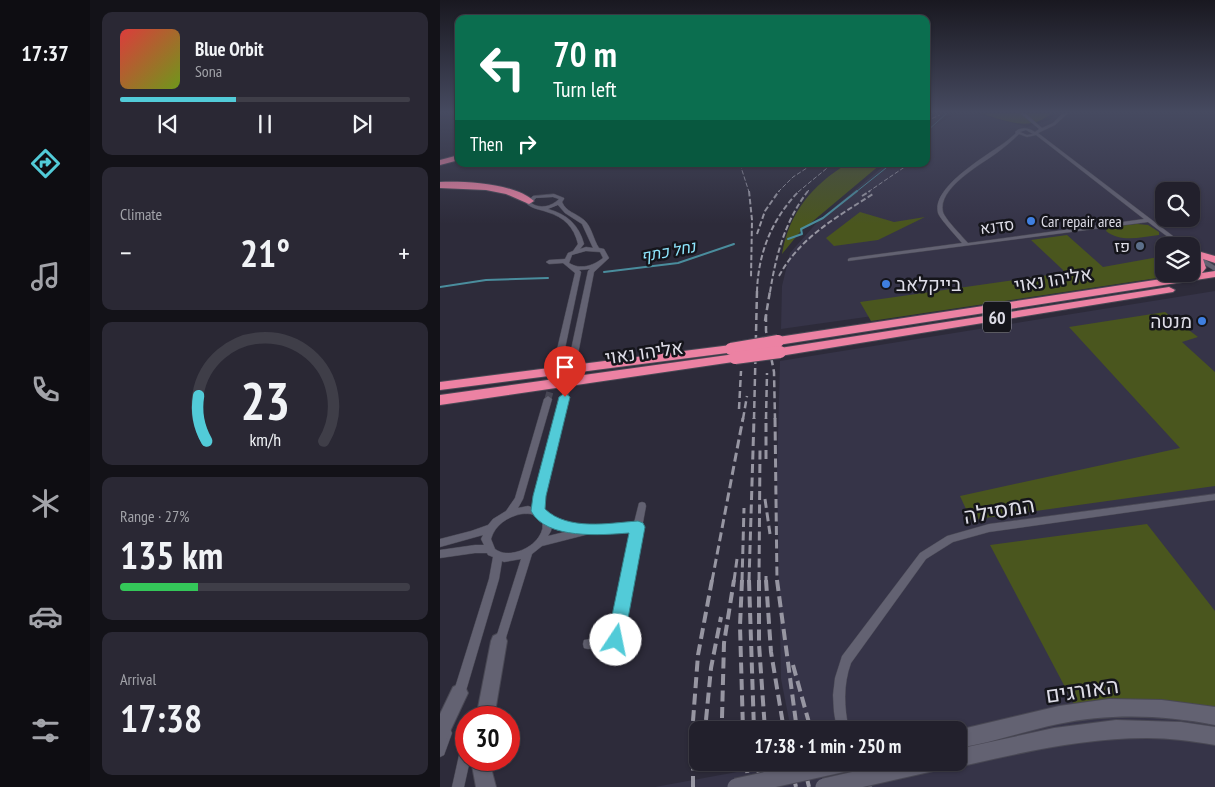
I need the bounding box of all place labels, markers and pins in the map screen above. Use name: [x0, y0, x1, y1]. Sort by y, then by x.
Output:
place label: Car repair area: [1041, 211, 1122, 231]
marker: Car repair area: [1025, 215, 1037, 227]
place label: פז: [1114, 236, 1130, 256]
marker: פז: [1134, 240, 1146, 252]
place label: בייקלאב: [896, 272, 961, 296]
marker: בייקלאב: [880, 278, 892, 290]
place label: מנטה: [1150, 309, 1192, 333]
marker: מנטה: [1196, 315, 1208, 327]
pin: [544, 346, 586, 397]

